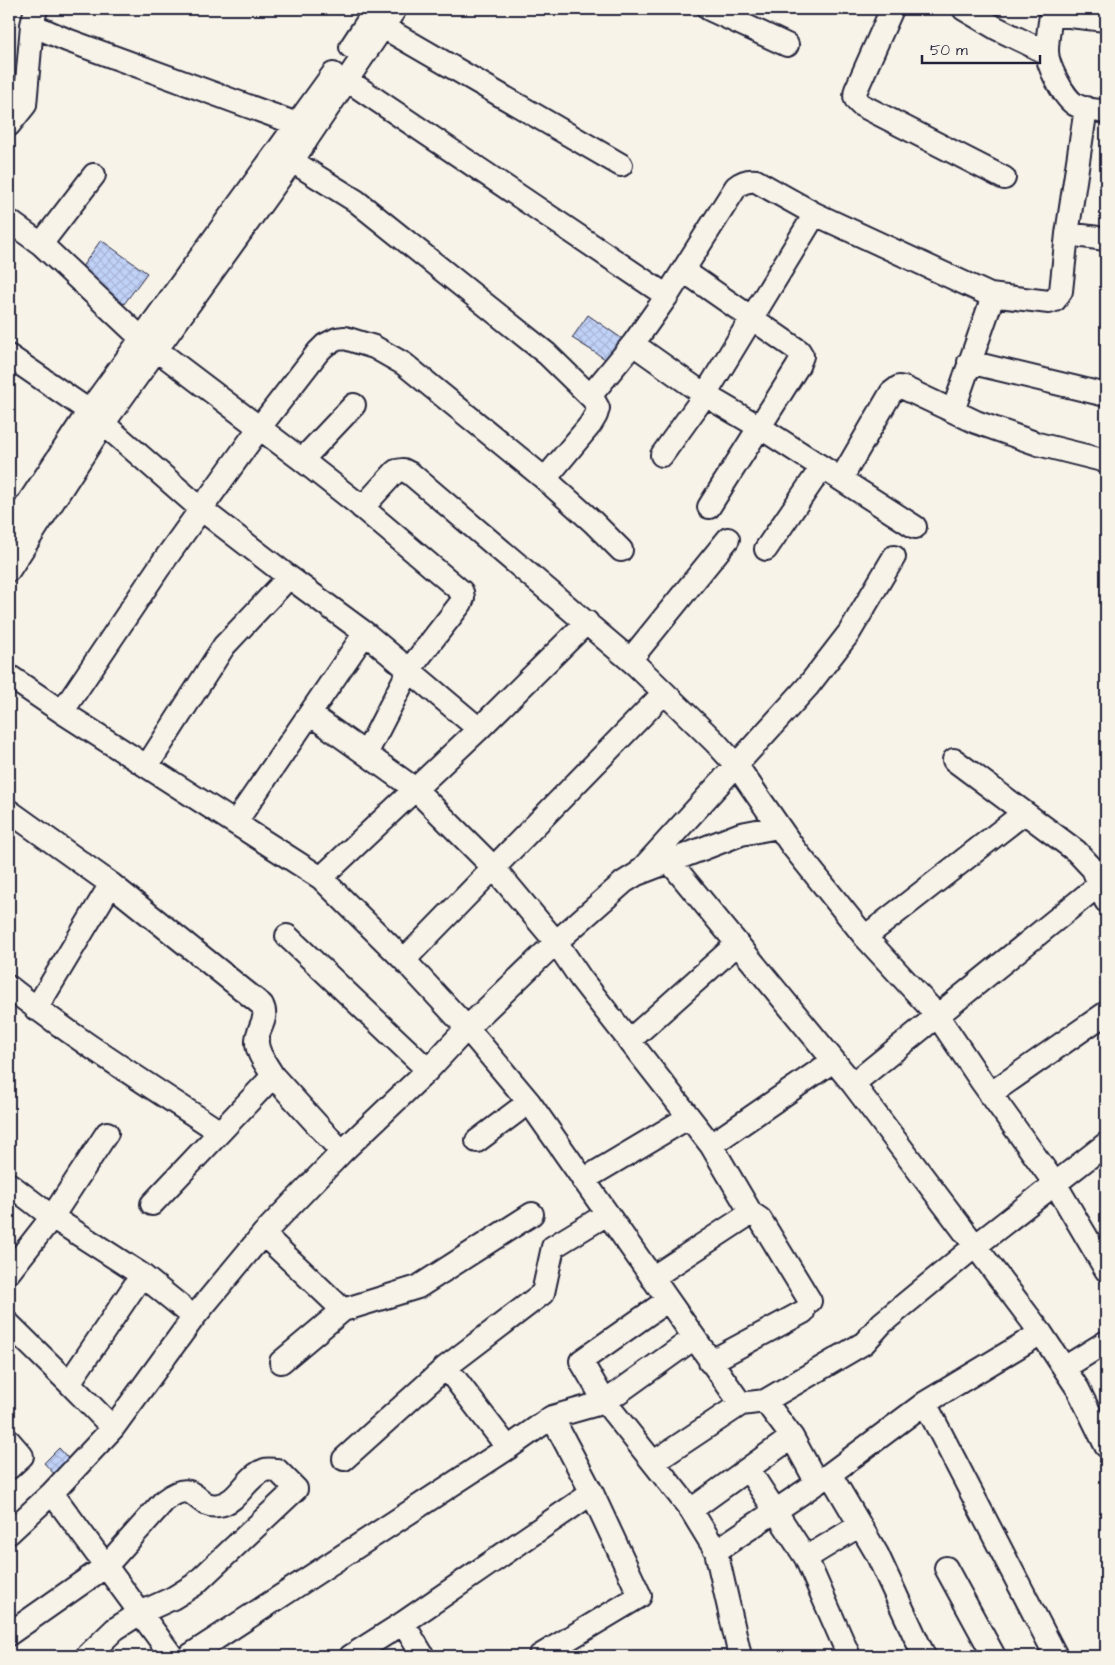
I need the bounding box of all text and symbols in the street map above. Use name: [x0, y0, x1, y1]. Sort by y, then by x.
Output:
scale bar: [922, 32, 1040, 64]
text: 50 m: [930, 40, 968, 61]

